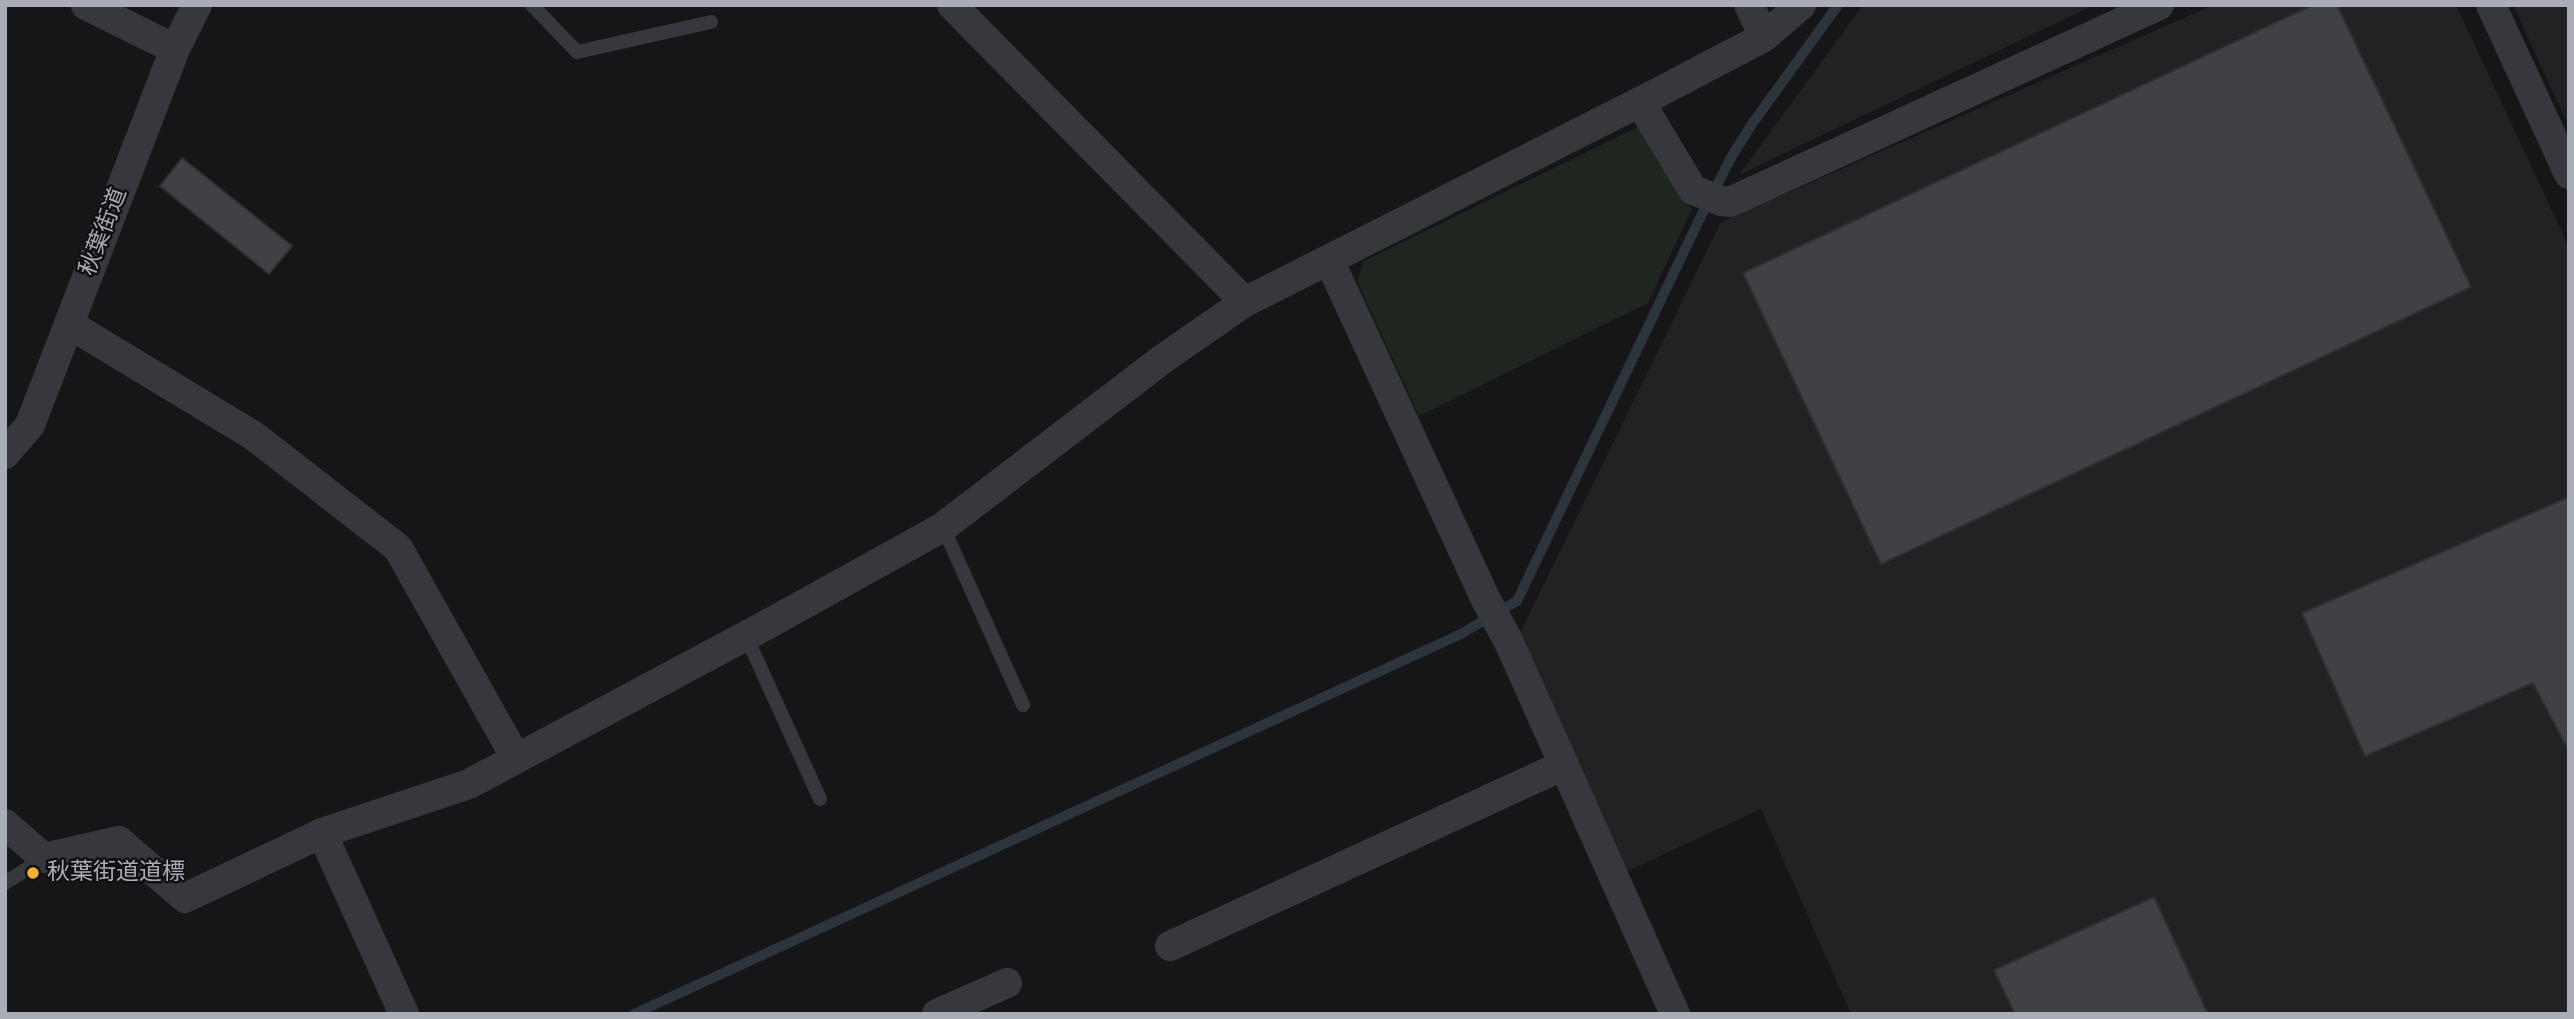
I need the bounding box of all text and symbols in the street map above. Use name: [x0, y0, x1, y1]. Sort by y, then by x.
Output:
street label: 秋葉街道: [75, 184, 133, 280]
place label: 秋葉街道道標: [47, 859, 185, 887]
marker: 秋葉街道道標: [25, 865, 41, 881]

